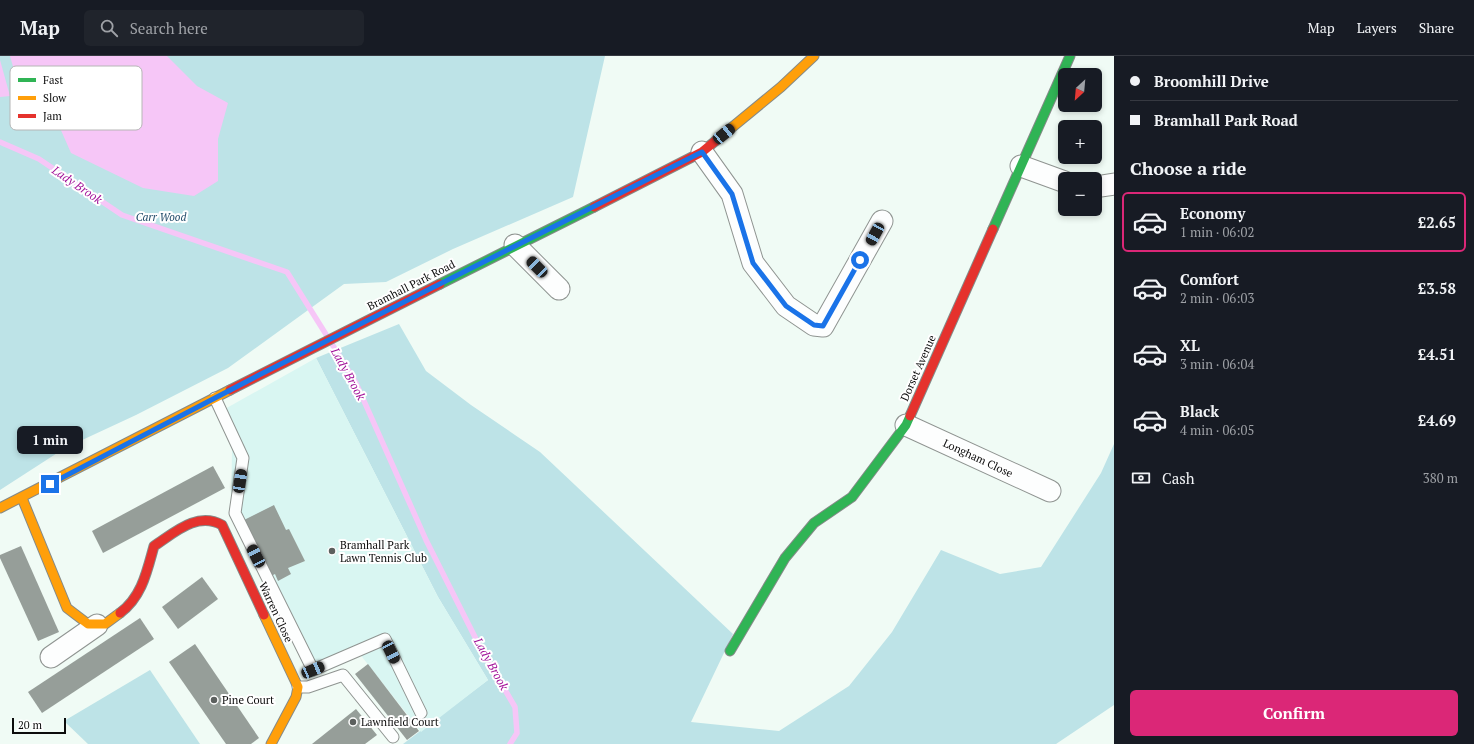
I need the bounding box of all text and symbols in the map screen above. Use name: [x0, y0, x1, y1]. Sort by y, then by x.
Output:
search box: [84, 10, 364, 46]
text: Map: [20, 15, 60, 40]
icon: search: [98, 17, 120, 39]
text: Search here: [130, 18, 208, 38]
text: Map: [1308, 18, 1335, 37]
text: Layers: [1357, 18, 1397, 37]
text: Share: [1419, 18, 1454, 37]
legend: [10, 66, 142, 130]
north arrow: [1058, 68, 1102, 112]
map controls: [1058, 68, 1102, 216]
text: Broomhill Drive: [1154, 71, 1269, 91]
text: Fast: [43, 73, 63, 87]
text: Slow: [43, 91, 67, 105]
text: Jam: [43, 109, 62, 123]
text: Bramhall Park Road: [1154, 110, 1298, 130]
button: +: [1058, 120, 1102, 164]
car: [711, 122, 737, 146]
text: Choose a ride: [1130, 156, 1246, 180]
water label: Lady Brook: [48, 162, 106, 207]
button: −: [1058, 172, 1102, 216]
text: Economy: [1180, 203, 1245, 223]
icon: car: [1132, 204, 1168, 240]
park label: Carr Wood: [136, 210, 186, 224]
text: £2.65: [1418, 212, 1456, 232]
car: [864, 221, 886, 247]
text: 1 min · 06:02: [1180, 223, 1254, 241]
route start: [851, 251, 869, 269]
car: [524, 254, 550, 280]
street label: Bramhall Park Road: [365, 257, 457, 313]
text: Comfort: [1180, 269, 1239, 289]
icon: car: [1132, 270, 1168, 306]
text: £3.58: [1418, 278, 1456, 298]
text: 2 min · 06:03: [1180, 289, 1254, 307]
street label: Dorset Avenue: [897, 332, 939, 403]
text: XL: [1180, 335, 1200, 355]
icon: car: [1132, 336, 1168, 372]
water label: Lady Brook: [327, 344, 369, 403]
text: £4.51: [1418, 344, 1456, 364]
text: 3 min · 06:04: [1180, 355, 1254, 373]
text: Black: [1180, 401, 1219, 421]
icon: car: [1132, 402, 1168, 438]
text: £4.69: [1418, 410, 1456, 430]
text: 4 min · 06:05: [1180, 421, 1254, 439]
callout: 1 min: [17, 426, 83, 454]
text: 1 min: [32, 431, 68, 449]
street label: Longham Close: [941, 436, 1016, 480]
icon: cash: [1130, 467, 1152, 489]
car: [232, 468, 248, 494]
text: Cash: [1162, 468, 1195, 488]
text: 380 m: [1423, 469, 1458, 487]
route end: [41, 475, 59, 493]
place label: Bramhall Park Lawn Tennis Club: [340, 538, 427, 565]
car: [245, 543, 267, 569]
marker: Bramhall Park Lawn Tennis Club: [327, 546, 337, 556]
street label: Warren Close: [256, 580, 296, 645]
water label: Lady Brook: [470, 634, 512, 693]
car: [380, 639, 402, 665]
car: [300, 660, 326, 680]
button: Confirm: [1130, 690, 1458, 736]
place label: Pine Court: [222, 693, 274, 707]
marker: Pine Court: [209, 695, 219, 705]
place label: Lawnfield Court: [361, 715, 439, 729]
scale bar: [12, 716, 66, 735]
marker: Lawnfield Court: [348, 717, 358, 727]
text: 20 m: [18, 718, 42, 732]

